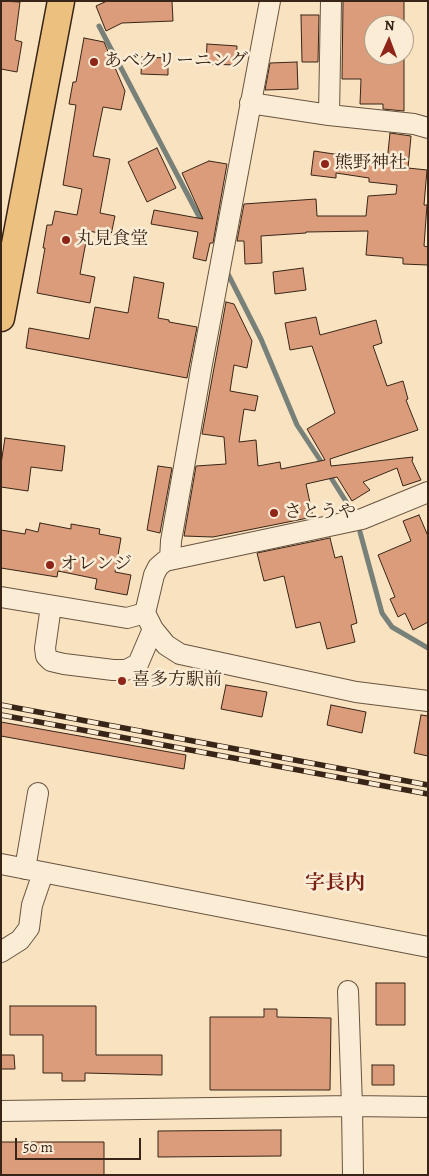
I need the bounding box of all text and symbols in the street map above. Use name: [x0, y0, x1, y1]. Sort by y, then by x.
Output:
north arrow: [364, 15, 414, 65]
text: N: [384, 16, 395, 35]
place label: あべクリーニング: [104, 51, 248, 73]
marker: あべクリーニング: [88, 56, 100, 68]
place label: 熊野神社: [335, 153, 407, 175]
marker: 熊野神社: [319, 158, 331, 170]
place label: 丸見食堂: [76, 229, 148, 251]
marker: 丸見食堂: [60, 234, 72, 246]
place label: さとうや: [284, 502, 356, 524]
marker: さとうや: [268, 507, 280, 519]
place label: オレンジ: [60, 554, 132, 576]
marker: オレンジ: [44, 559, 56, 571]
place label: 喜多方駅前: [132, 670, 222, 692]
marker: 喜多方駅前: [116, 675, 128, 687]
district label: 字長内: [305, 872, 365, 896]
scale bar: [18, 1128, 144, 1160]
text: 50 m: [23, 1137, 53, 1157]

